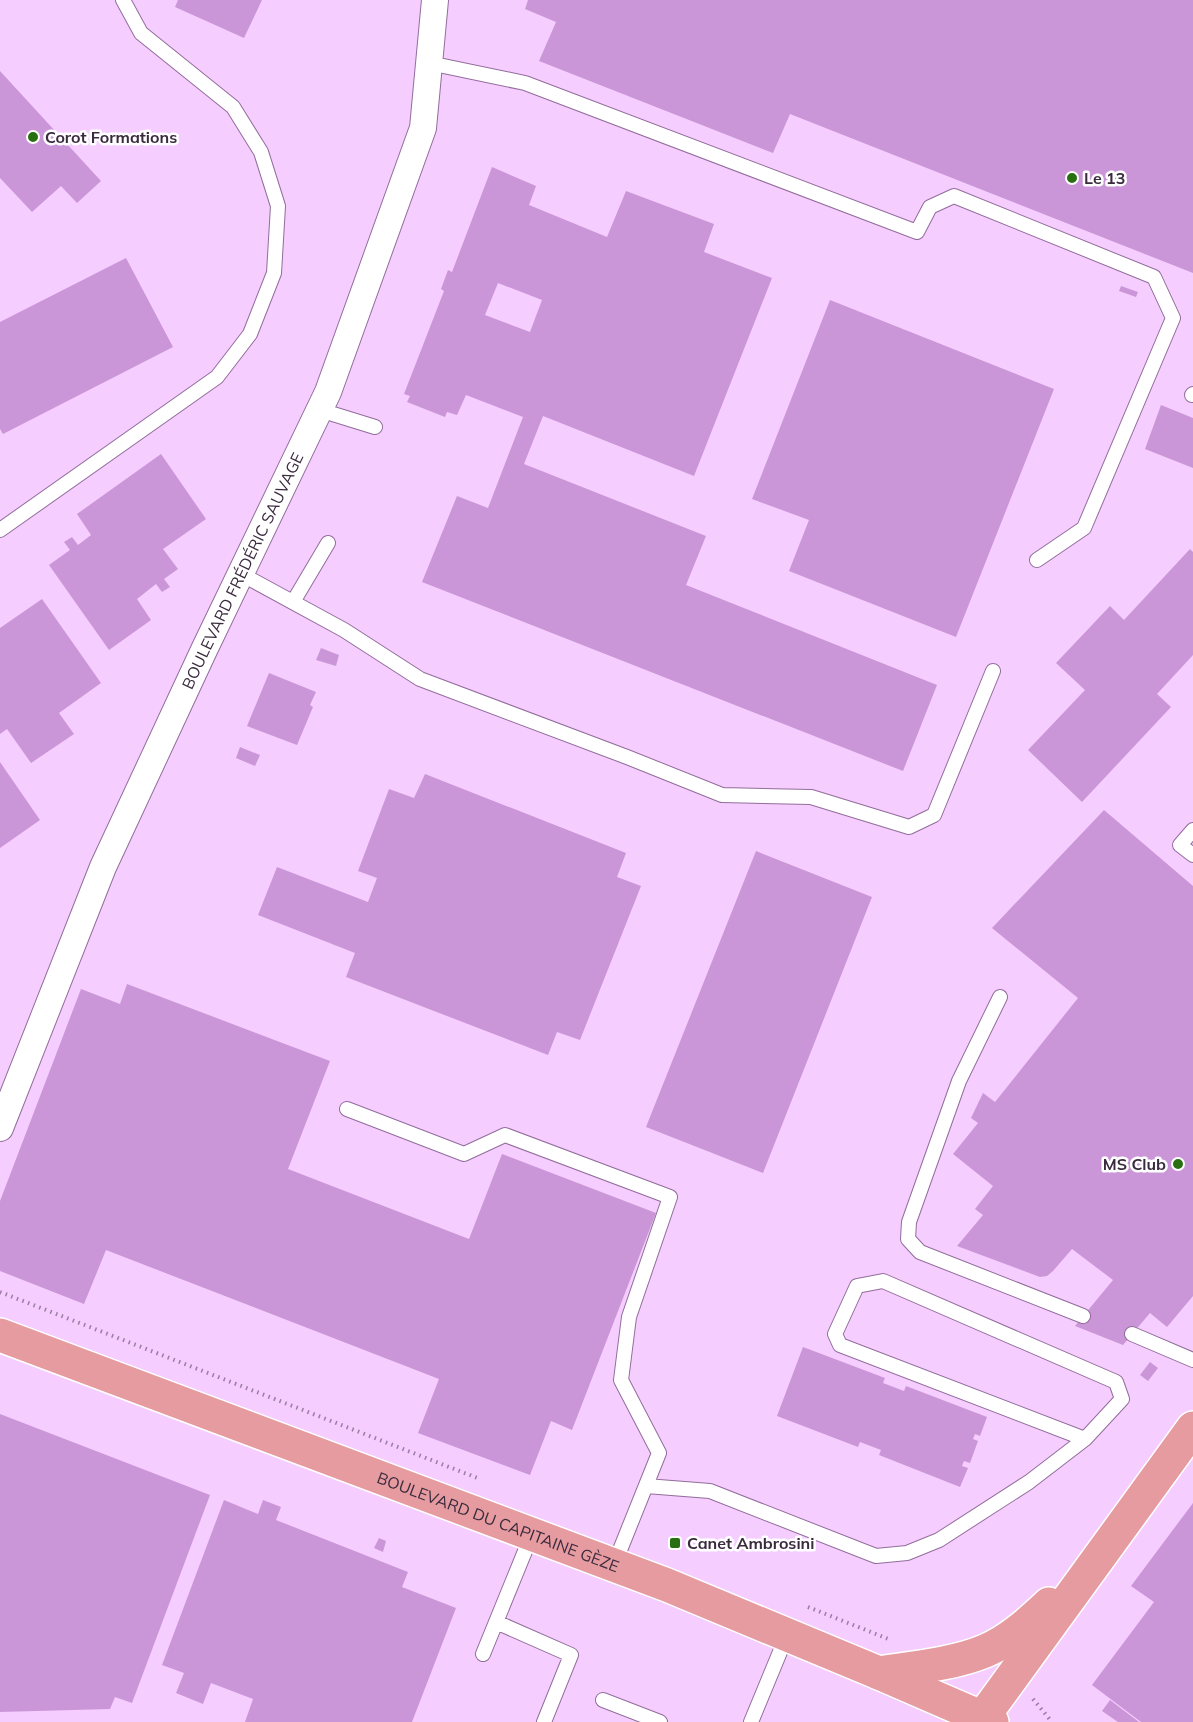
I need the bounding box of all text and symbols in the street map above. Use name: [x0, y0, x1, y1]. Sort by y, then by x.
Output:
place label: Corot Formations: [45, 127, 177, 147]
marker: Corot Formations: [26, 130, 40, 144]
place label: Le 13: [1084, 168, 1125, 188]
marker: Le 13: [1065, 171, 1079, 185]
street label: BOULEVARD FRÉDÉRIC SAUVAGE: [177, 449, 307, 692]
place label: MS Club: [1103, 1154, 1166, 1174]
marker: MS Club: [1171, 1157, 1185, 1171]
street label: BOULEVARD DU CAPITAINE GÈZE: [374, 1467, 622, 1576]
place label: Canet Ambrosini: [687, 1533, 814, 1553]
marker: Canet Ambrosini: [668, 1536, 682, 1550]

